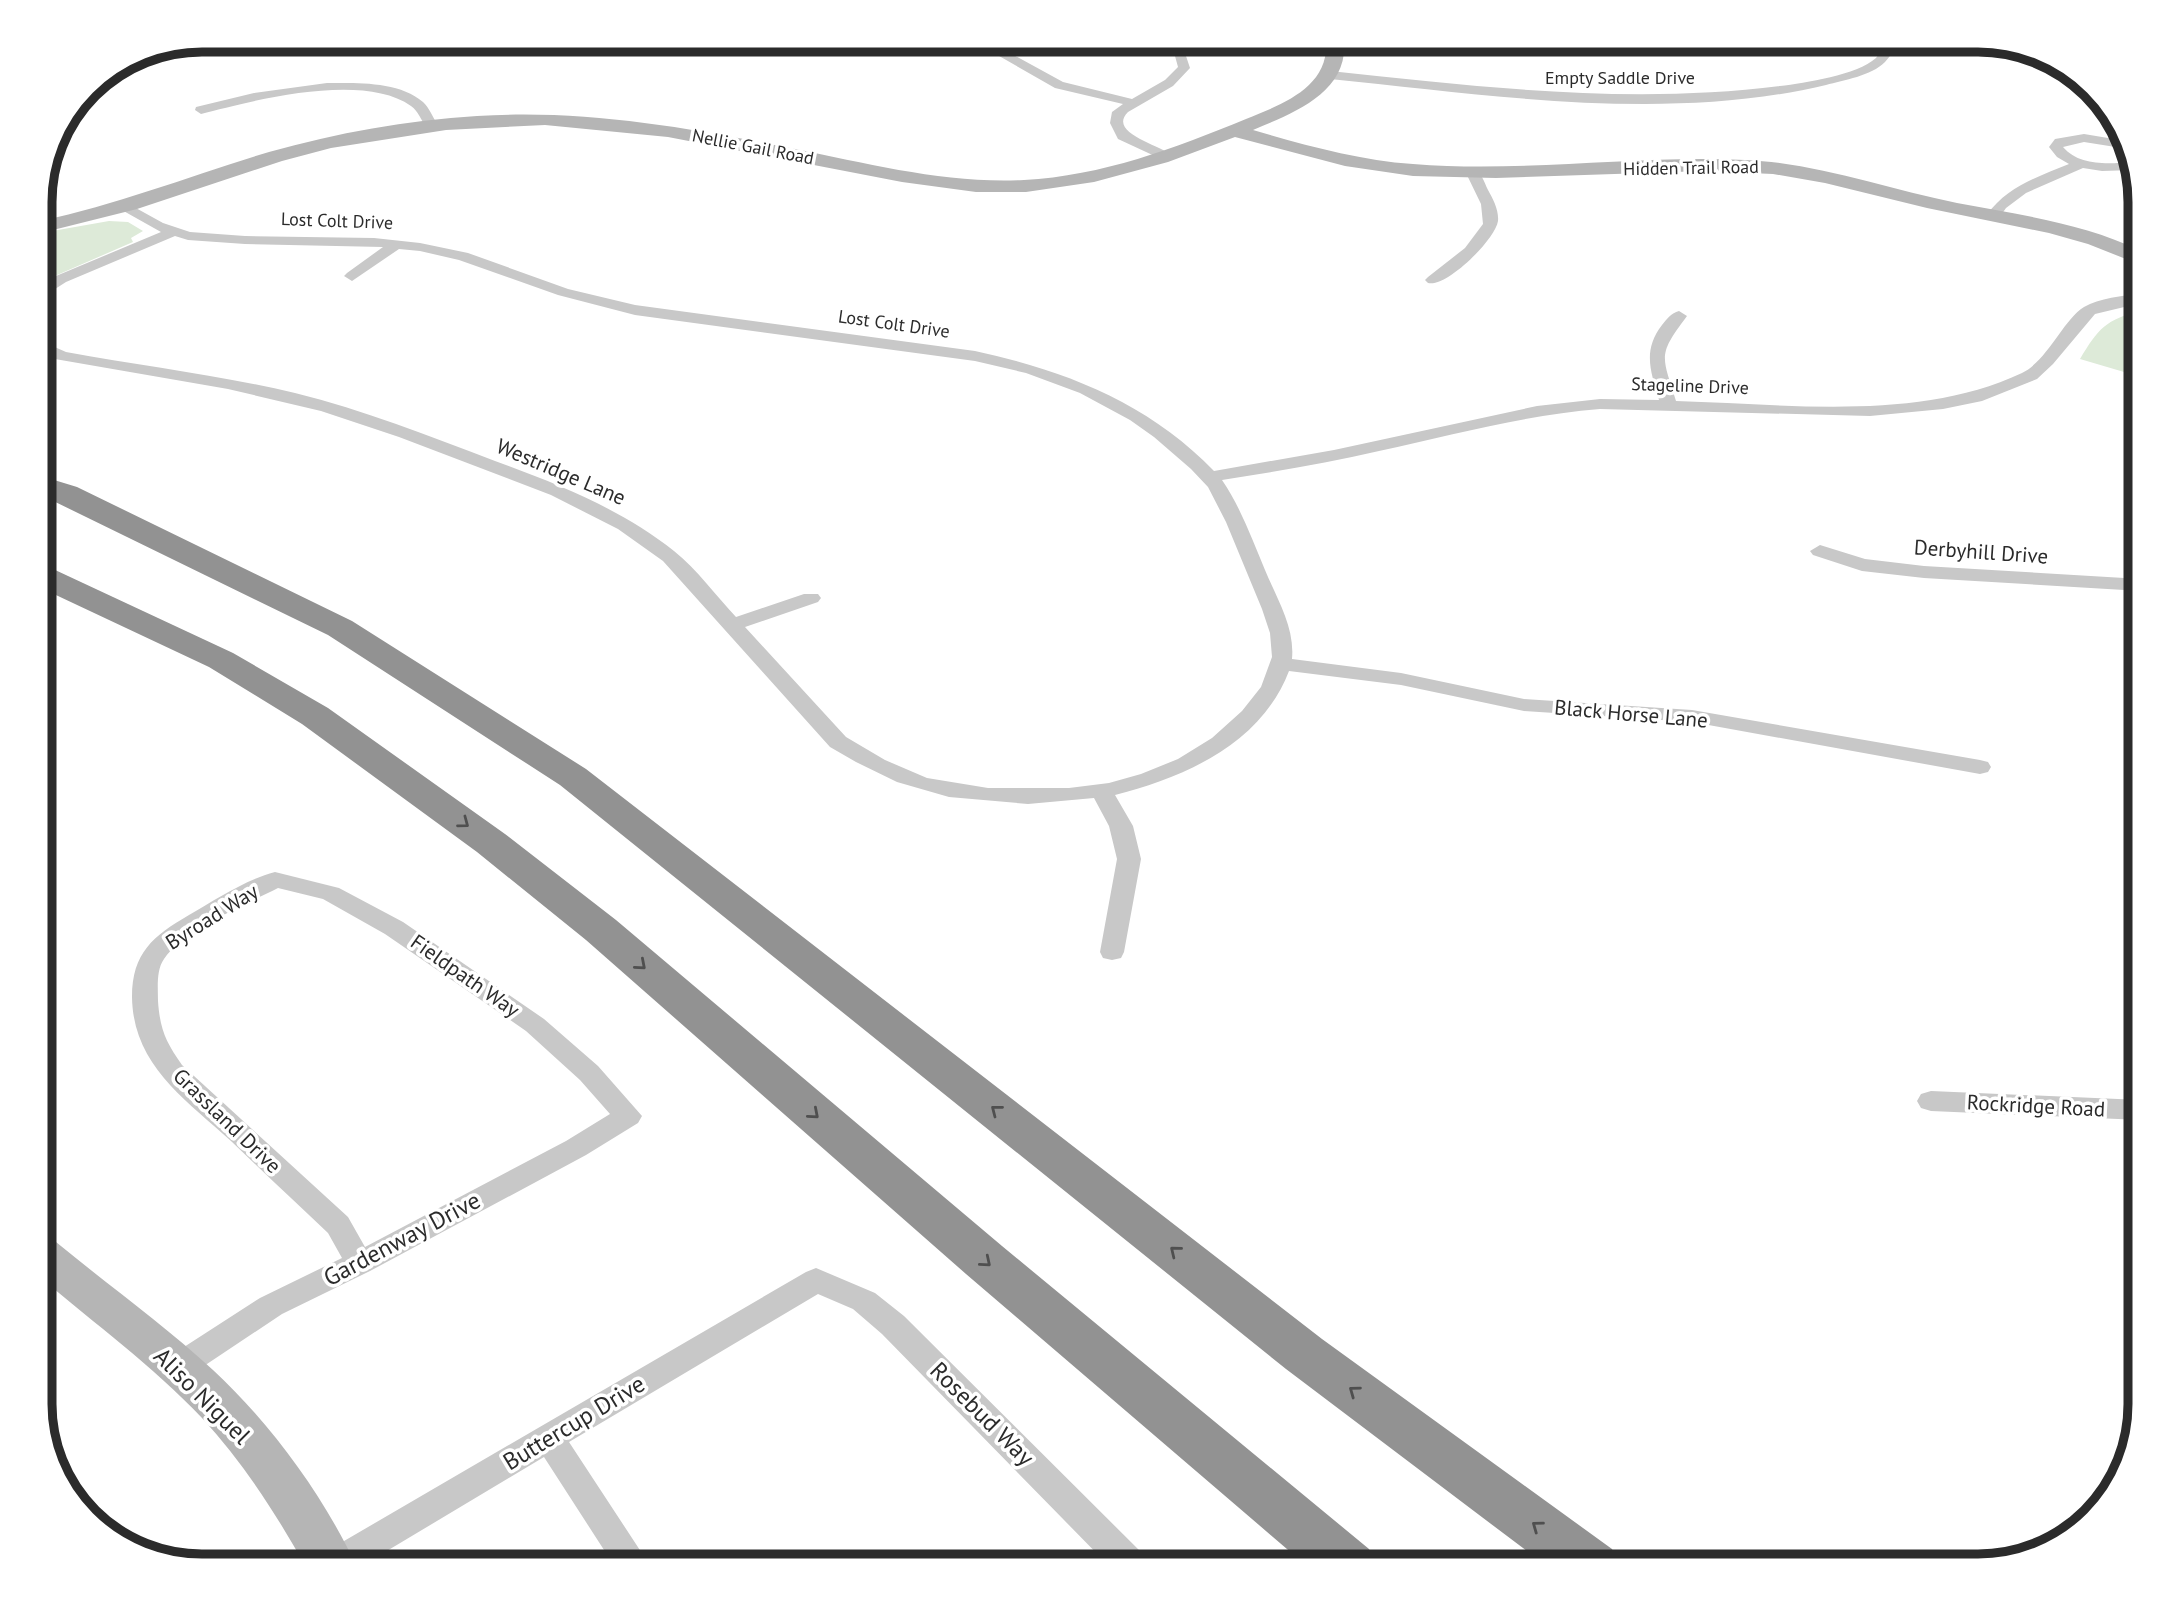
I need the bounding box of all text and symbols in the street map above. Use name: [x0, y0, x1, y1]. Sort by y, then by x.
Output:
street label: Empty Saddle Drive: [1545, 66, 1695, 89]
street label: Nellie Gail Road: [690, 123, 816, 170]
street label: Hidden Trail Road: [1623, 155, 1759, 180]
street label: Lost Colt Drive: [281, 207, 393, 234]
street label: Lost Colt Drive: [837, 304, 951, 343]
street label: Stageline Drive: [1631, 372, 1749, 399]
street label: Westridge Lane: [493, 432, 630, 511]
street label: Derbyhill Drive: [1913, 533, 2049, 570]
street label: Black Horse Lane: [1553, 693, 1709, 734]
one-way arrow: [456, 815, 469, 827]
street label: Byroad Way: [160, 877, 263, 956]
street label: Fieldpath Way: [406, 928, 525, 1023]
one-way arrow: [633, 957, 646, 969]
street label: Grassland Drive: [168, 1062, 287, 1179]
street label: Rockridge Road: [1966, 1088, 2106, 1123]
one-way arrow: [992, 1105, 1004, 1118]
one-way arrow: [806, 1106, 819, 1118]
street label: Gardenway Drive: [318, 1184, 485, 1293]
one-way arrow: [1170, 1247, 1182, 1260]
one-way arrow: [978, 1254, 991, 1266]
street label: Aliso Niguel: [147, 1341, 257, 1451]
street label: Rosebud Way: [924, 1355, 1041, 1472]
street label: Buttercup Drive: [497, 1368, 650, 1477]
one-way arrow: [1349, 1387, 1362, 1399]
one-way arrow: [1532, 1522, 1545, 1535]

